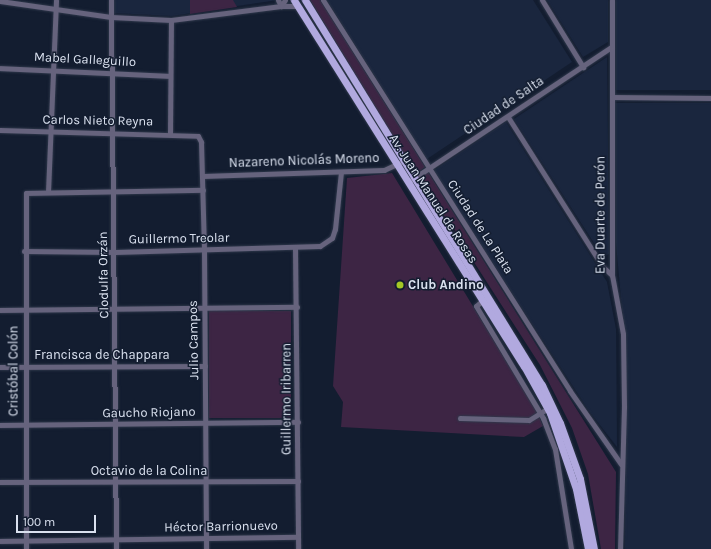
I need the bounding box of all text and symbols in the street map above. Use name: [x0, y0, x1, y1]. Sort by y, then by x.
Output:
street label: Mabel Galleguillo: [34, 50, 136, 70]
street label: Ciudad de Salta: [461, 73, 547, 139]
street label: Carlos Nieto Reyna: [43, 112, 153, 130]
street label: Av. Juan Manuel de Rosas: [385, 131, 481, 267]
street label: Nazareno Nicolás Moreno: [229, 151, 379, 171]
street label: Eva Duarte de Perón: [593, 156, 609, 274]
street label: Ciudad de La Plata: [444, 177, 516, 277]
street label: Guillermo Treolar: [129, 230, 229, 248]
street label: Clodulfa Orzán: [95, 231, 113, 319]
place label: Club Andino: [408, 277, 484, 293]
marker: Club Andino: [395, 280, 405, 290]
street label: Julio Campos: [186, 300, 202, 380]
street label: Cristóbal Colón: [6, 326, 22, 416]
street label: Guillermo Iribarren: [279, 343, 295, 455]
street label: Francisca de Chappara: [34, 347, 170, 363]
street label: Gaucho Riojano: [102, 404, 196, 422]
street label: Octavio de la Colina: [91, 463, 207, 479]
scale bar: [18, 507, 98, 533]
text: 100 m: [23, 515, 55, 529]
street label: Héctor Barrionuevo: [164, 518, 278, 536]

